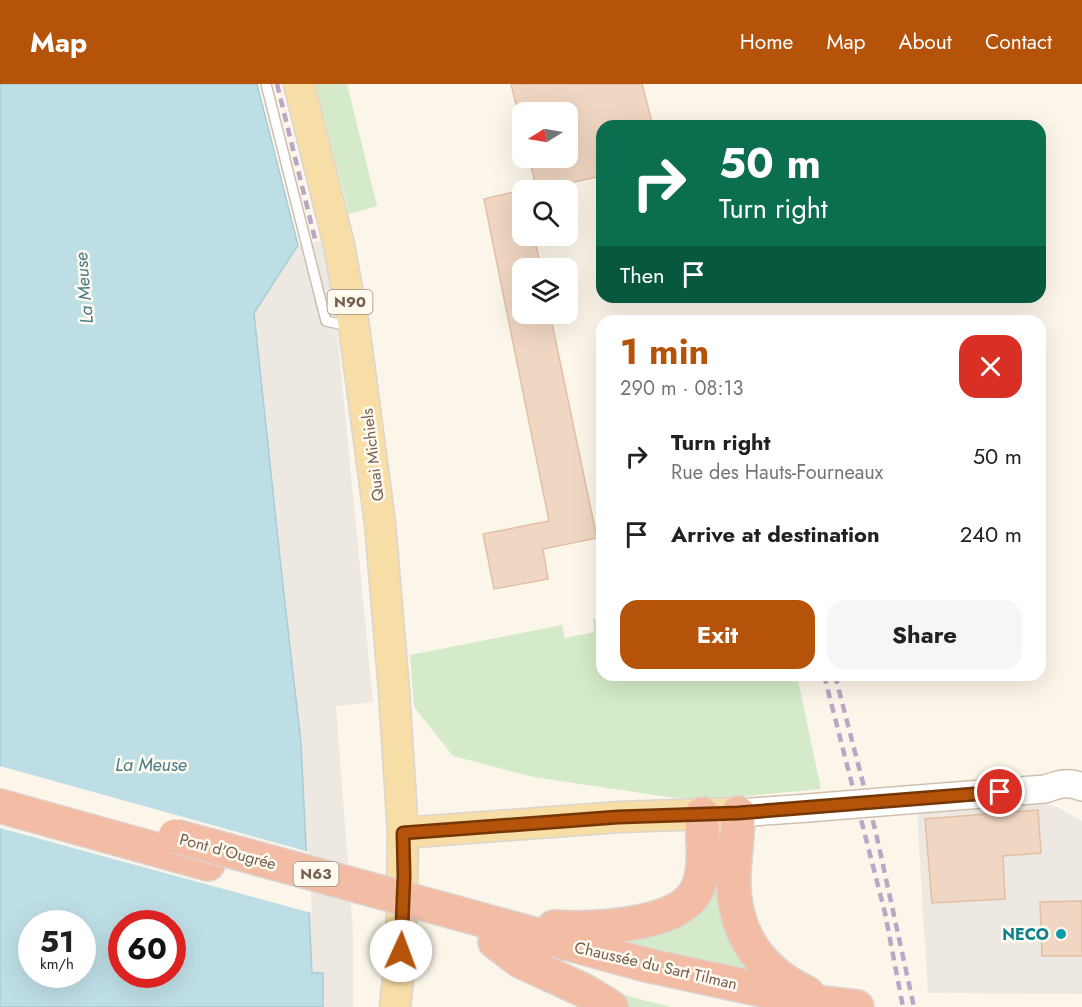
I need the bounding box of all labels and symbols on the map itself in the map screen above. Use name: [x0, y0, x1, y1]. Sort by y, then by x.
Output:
north arrow: [512, 102, 578, 168]
water label: La Meuse: [68, 251, 100, 325]
road number: N90: [328, 290, 372, 314]
street label: Quai Michiels: [355, 407, 390, 503]
water label: La Meuse: [115, 752, 187, 778]
pin: [974, 766, 1025, 817]
street label: Pont d'Ougrée: [177, 828, 279, 875]
road number: N63: [294, 862, 338, 886]
speed limit sign: 60: [108, 910, 186, 988]
position arrow: [369, 919, 433, 983]
place label: NECO: [1002, 923, 1049, 946]
marker: NECO: [1054, 927, 1068, 941]
street label: Chaussée du Sart Tilman: [572, 936, 740, 995]

